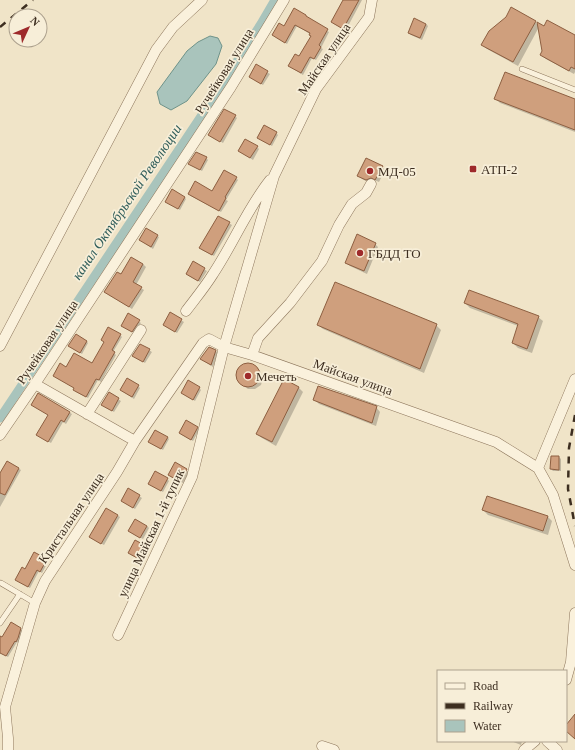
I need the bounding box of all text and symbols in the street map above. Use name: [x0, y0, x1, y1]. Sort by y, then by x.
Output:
north arrow: [8, 8, 48, 48]
text: N: [28, 14, 42, 28]
street label: Майская улица: [294, 20, 354, 98]
street label: Ручейковая улица: [192, 25, 257, 117]
water label: канал Октябрьской Революции: [69, 122, 185, 282]
place label: АТП-2: [481, 162, 517, 177]
place label: МД-05: [378, 164, 416, 179]
marker: АТП-2: [468, 164, 478, 174]
marker: МД-05: [365, 166, 375, 176]
place label: ГБДД ТО: [368, 246, 421, 261]
marker: ГБДД ТО: [355, 248, 365, 258]
street label: Ручейковая улица: [13, 297, 81, 387]
street label: Майская улица: [311, 356, 395, 398]
place label: Мечеть: [256, 369, 297, 384]
marker: Мечеть: [243, 371, 253, 381]
street label: улица Майская 1-й тупик: [115, 466, 188, 600]
street label: Кристальная улица: [35, 470, 107, 566]
legend: [437, 670, 567, 742]
text: Road: [473, 679, 498, 693]
text: Railway: [473, 699, 513, 713]
text: Water: [473, 719, 501, 733]

